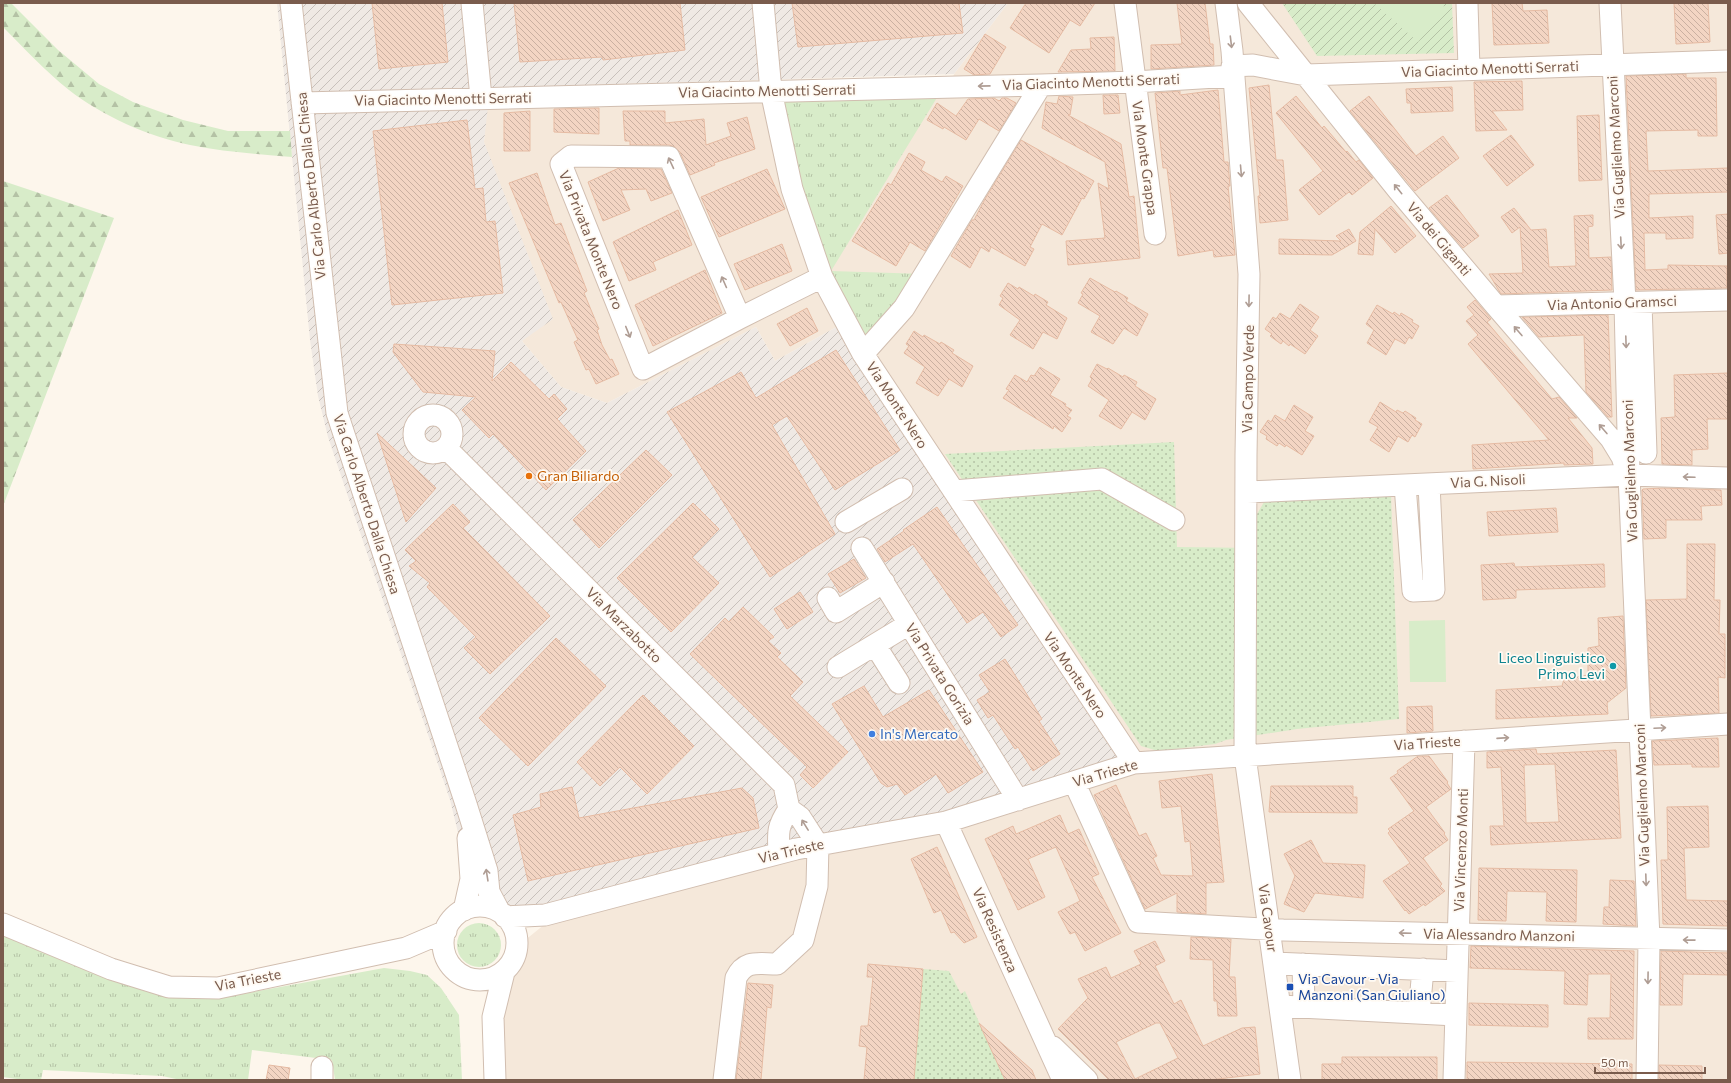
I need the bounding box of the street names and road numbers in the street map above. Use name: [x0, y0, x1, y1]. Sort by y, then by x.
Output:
street label: Via Giacinto Menotti Serrati: [1401, 57, 1579, 80]
street label: Via Giacinto Menotti Serrati: [1002, 70, 1180, 93]
street label: Via Guglielmo Marconi: [1603, 75, 1628, 219]
street label: Via Giacinto Menotti Serrati: [678, 80, 856, 101]
street label: Via Giacinto Menotti Serrati: [354, 88, 532, 109]
street label: Via Carlo Alberto Dalla Chiesa: [292, 91, 329, 281]
street label: Via Monte Grappa: [1129, 100, 1162, 216]
street label: Via Privata Monte Nero: [556, 168, 627, 312]
street label: Via dei Giganti: [1404, 198, 1475, 279]
street label: Via Antonio Gramsci: [1547, 292, 1677, 313]
street label: Via Campo Verde: [1238, 325, 1257, 433]
street label: Via Monte Nero: [863, 358, 932, 451]
street label: Via Guglielmo Marconi: [1619, 399, 1640, 543]
street label: Via Carlo Alberto Dalla Chiesa: [330, 412, 405, 596]
street label: Via G. Nisoli: [1450, 470, 1526, 491]
street label: Via Marzabotto: [583, 583, 666, 666]
street label: Via Privata Gorizia: [902, 620, 979, 728]
street label: Via Monte Nero: [1040, 628, 1111, 721]
street label: Via Guglielmo Marconi: [1631, 723, 1652, 867]
street label: Via Trieste: [1393, 732, 1461, 753]
street label: Via Trieste: [1070, 755, 1139, 790]
street label: Via Vincenzo Monti: [1450, 788, 1471, 912]
street label: Via Trieste: [756, 835, 825, 866]
street label: Via Cavour: [1255, 883, 1282, 954]
street label: Via Resistenza: [969, 885, 1022, 975]
street label: Via Alessandro Manzoni: [1423, 925, 1575, 944]
street label: Via Trieste: [213, 965, 282, 994]

